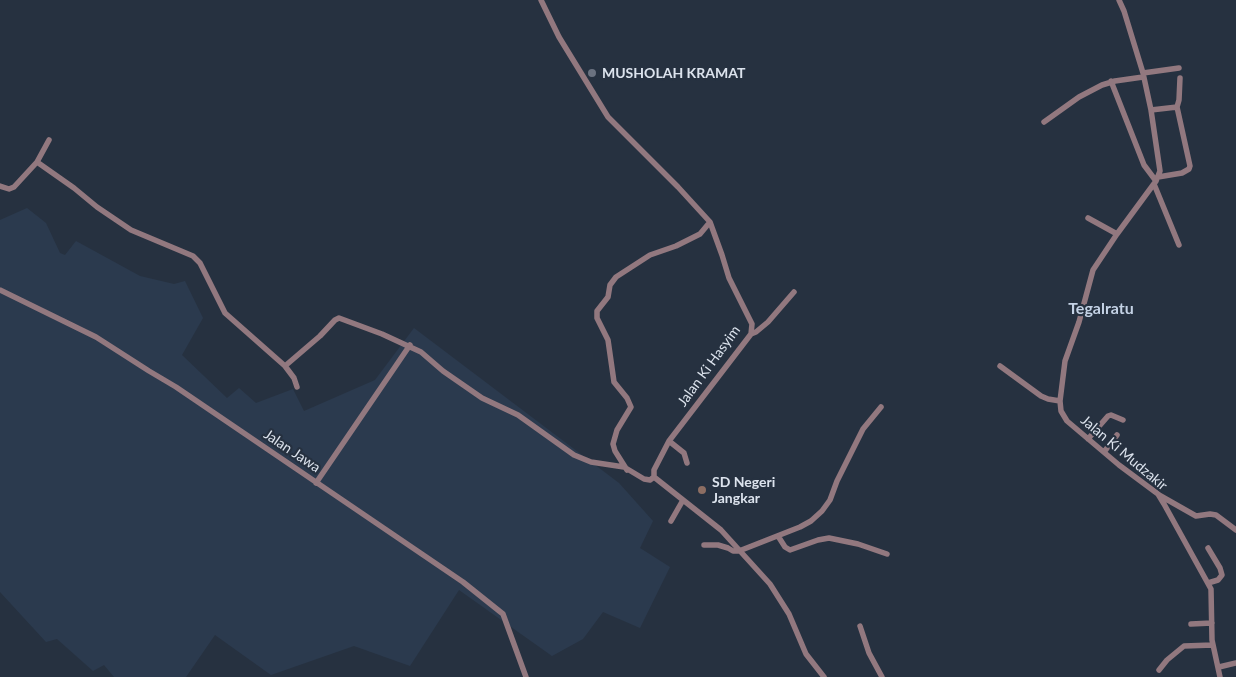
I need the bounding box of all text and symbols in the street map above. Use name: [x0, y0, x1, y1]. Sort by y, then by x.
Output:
place label: MUSHOLAH KRAMAT: [602, 65, 745, 81]
marker: MUSHOLAH KRAMAT: [586, 67, 598, 79]
district label: Tegalratu: [1068, 299, 1134, 319]
street label: Jalan Ki Hasyim: [674, 322, 744, 410]
street label: Jalan Ki Mudzakir: [1077, 412, 1171, 494]
street label: Jalan Jawa: [260, 426, 324, 476]
place label: SD Negeri Jangkar: [712, 474, 775, 507]
marker: SD Negeri Jangkar: [696, 484, 708, 496]

